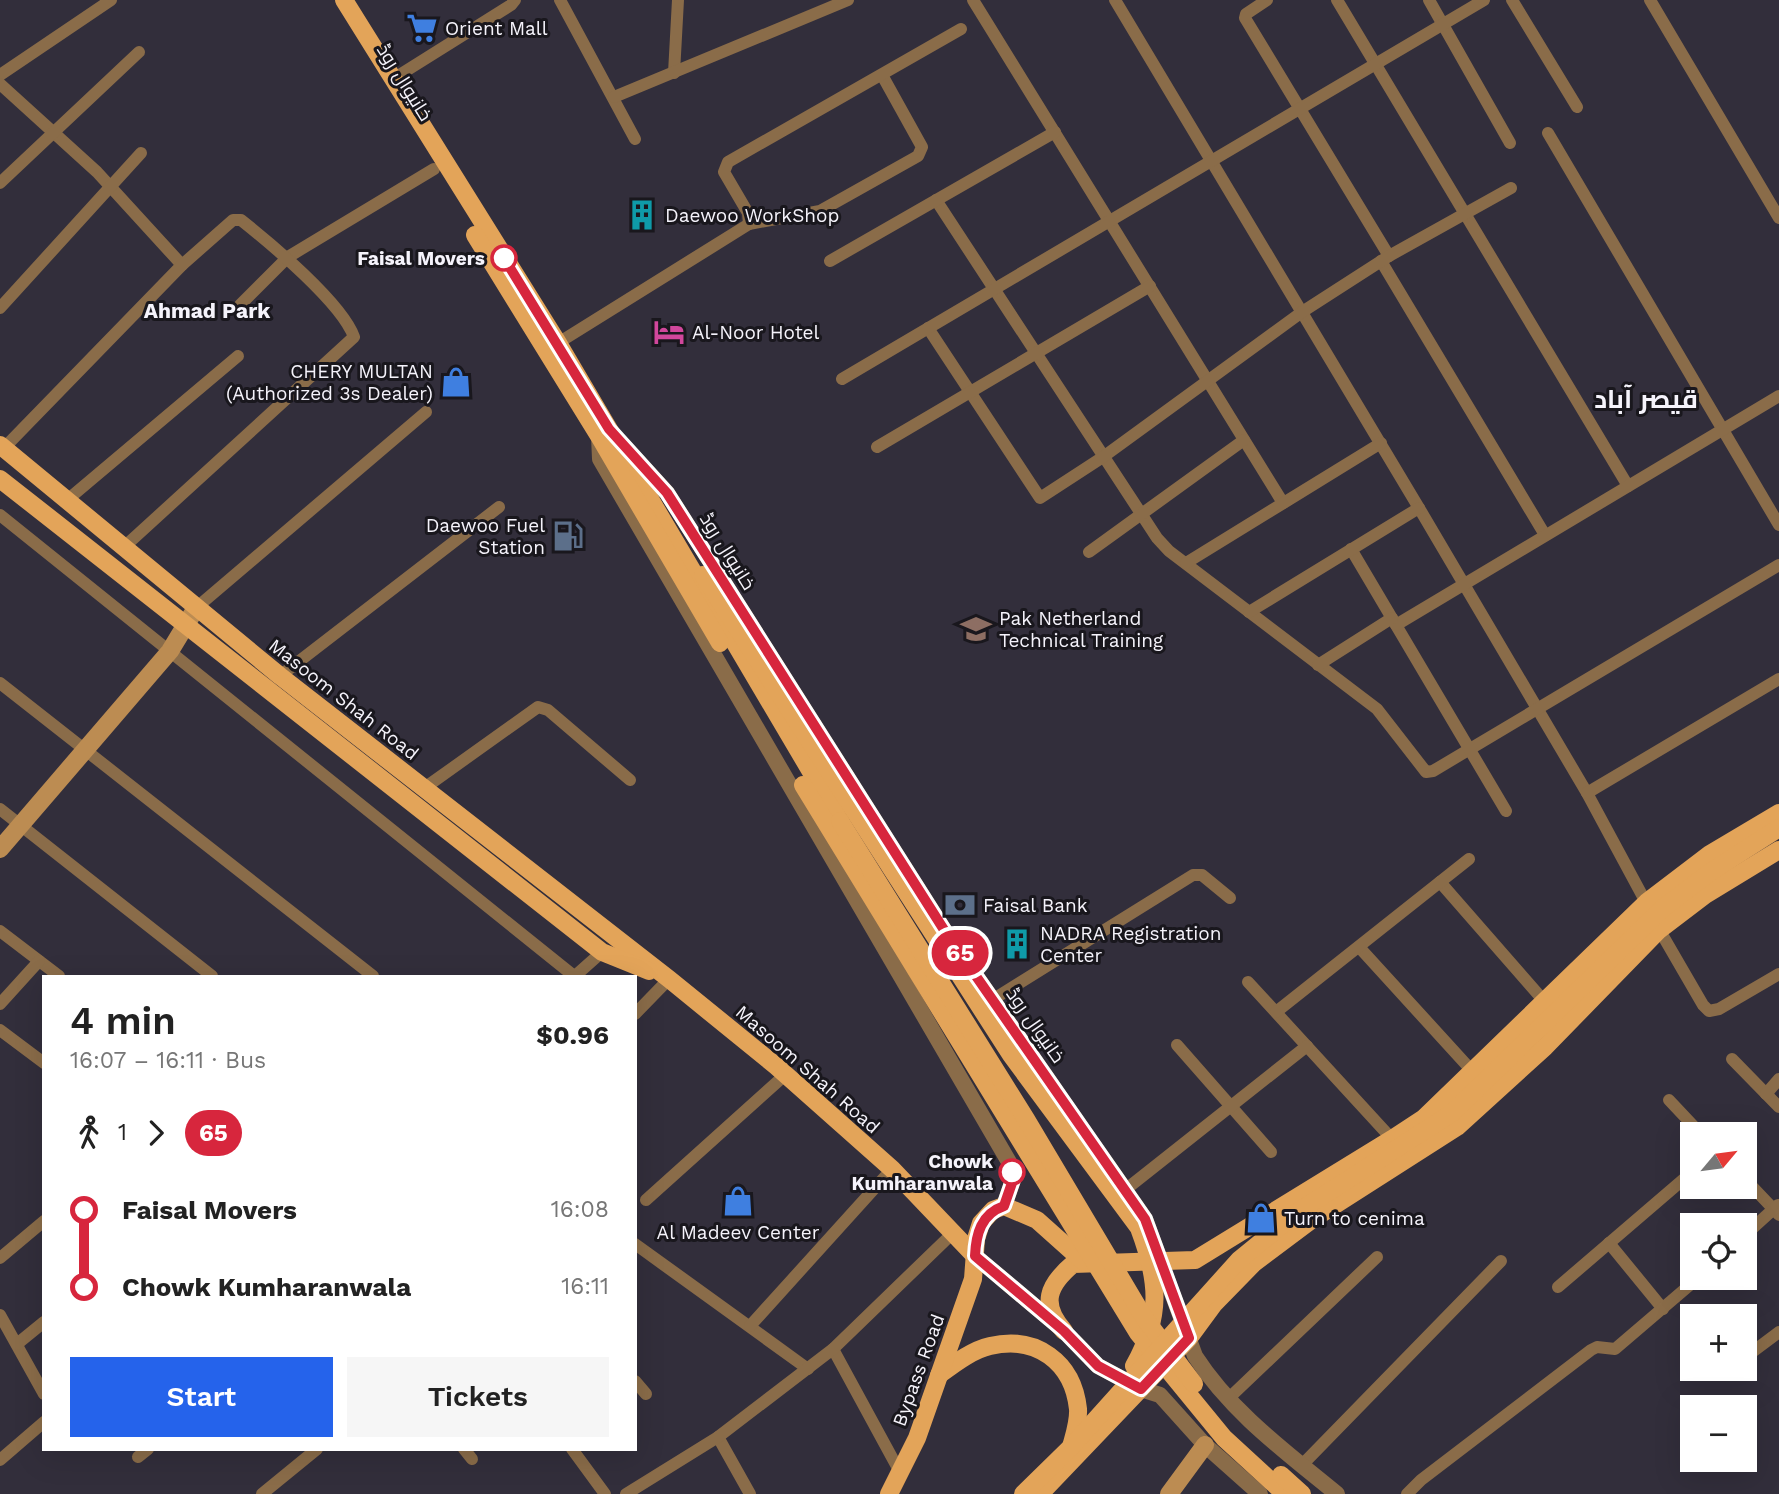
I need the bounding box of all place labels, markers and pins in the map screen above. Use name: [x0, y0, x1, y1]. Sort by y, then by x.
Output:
supermarket icon: Orient Mall: [405, 11, 439, 45]
place label: Orient Mall: [445, 17, 548, 40]
building icon: Daewoo WorkShop: [625, 198, 659, 232]
place label: Daewoo WorkShop: [665, 204, 839, 227]
marker: Faisal Movers: [491, 245, 517, 271]
place label: Faisal Movers: [357, 247, 485, 270]
hotel icon: Al-Noor Hotel: [652, 315, 686, 349]
place label: Al-Noor Hotel: [692, 321, 820, 344]
place label: CHERY MULTAN (Authorized 3s Dealer): [226, 360, 433, 405]
shop icon: CHERY MULTAN (Authorized 3s Dealer): [439, 365, 473, 399]
place label: Daewoo Fuel Station: [426, 514, 545, 559]
fuel station icon: Daewoo Fuel Station: [551, 519, 585, 553]
place label: Pak Netherland Technical Training: [999, 607, 1164, 652]
school or university icon: Pak Netherland Technical Training: [959, 612, 993, 646]
bank icon: Faisal Bank: [943, 888, 977, 922]
place label: Faisal Bank: [983, 894, 1088, 917]
place label: NADRA Registration Center: [1040, 922, 1222, 967]
building icon: NADRA Registration Center: [1000, 927, 1034, 961]
place label: Chowk Kumharanwala: [851, 1150, 993, 1195]
marker: Chowk Kumharanwala: [999, 1159, 1025, 1185]
shop icon: Al Madeev Center: [721, 1184, 755, 1218]
shop icon: Turn to cenima: [1244, 1201, 1278, 1235]
place label: Turn to cenima: [1284, 1207, 1425, 1230]
place label: Al Madeev Center: [657, 1221, 820, 1244]

